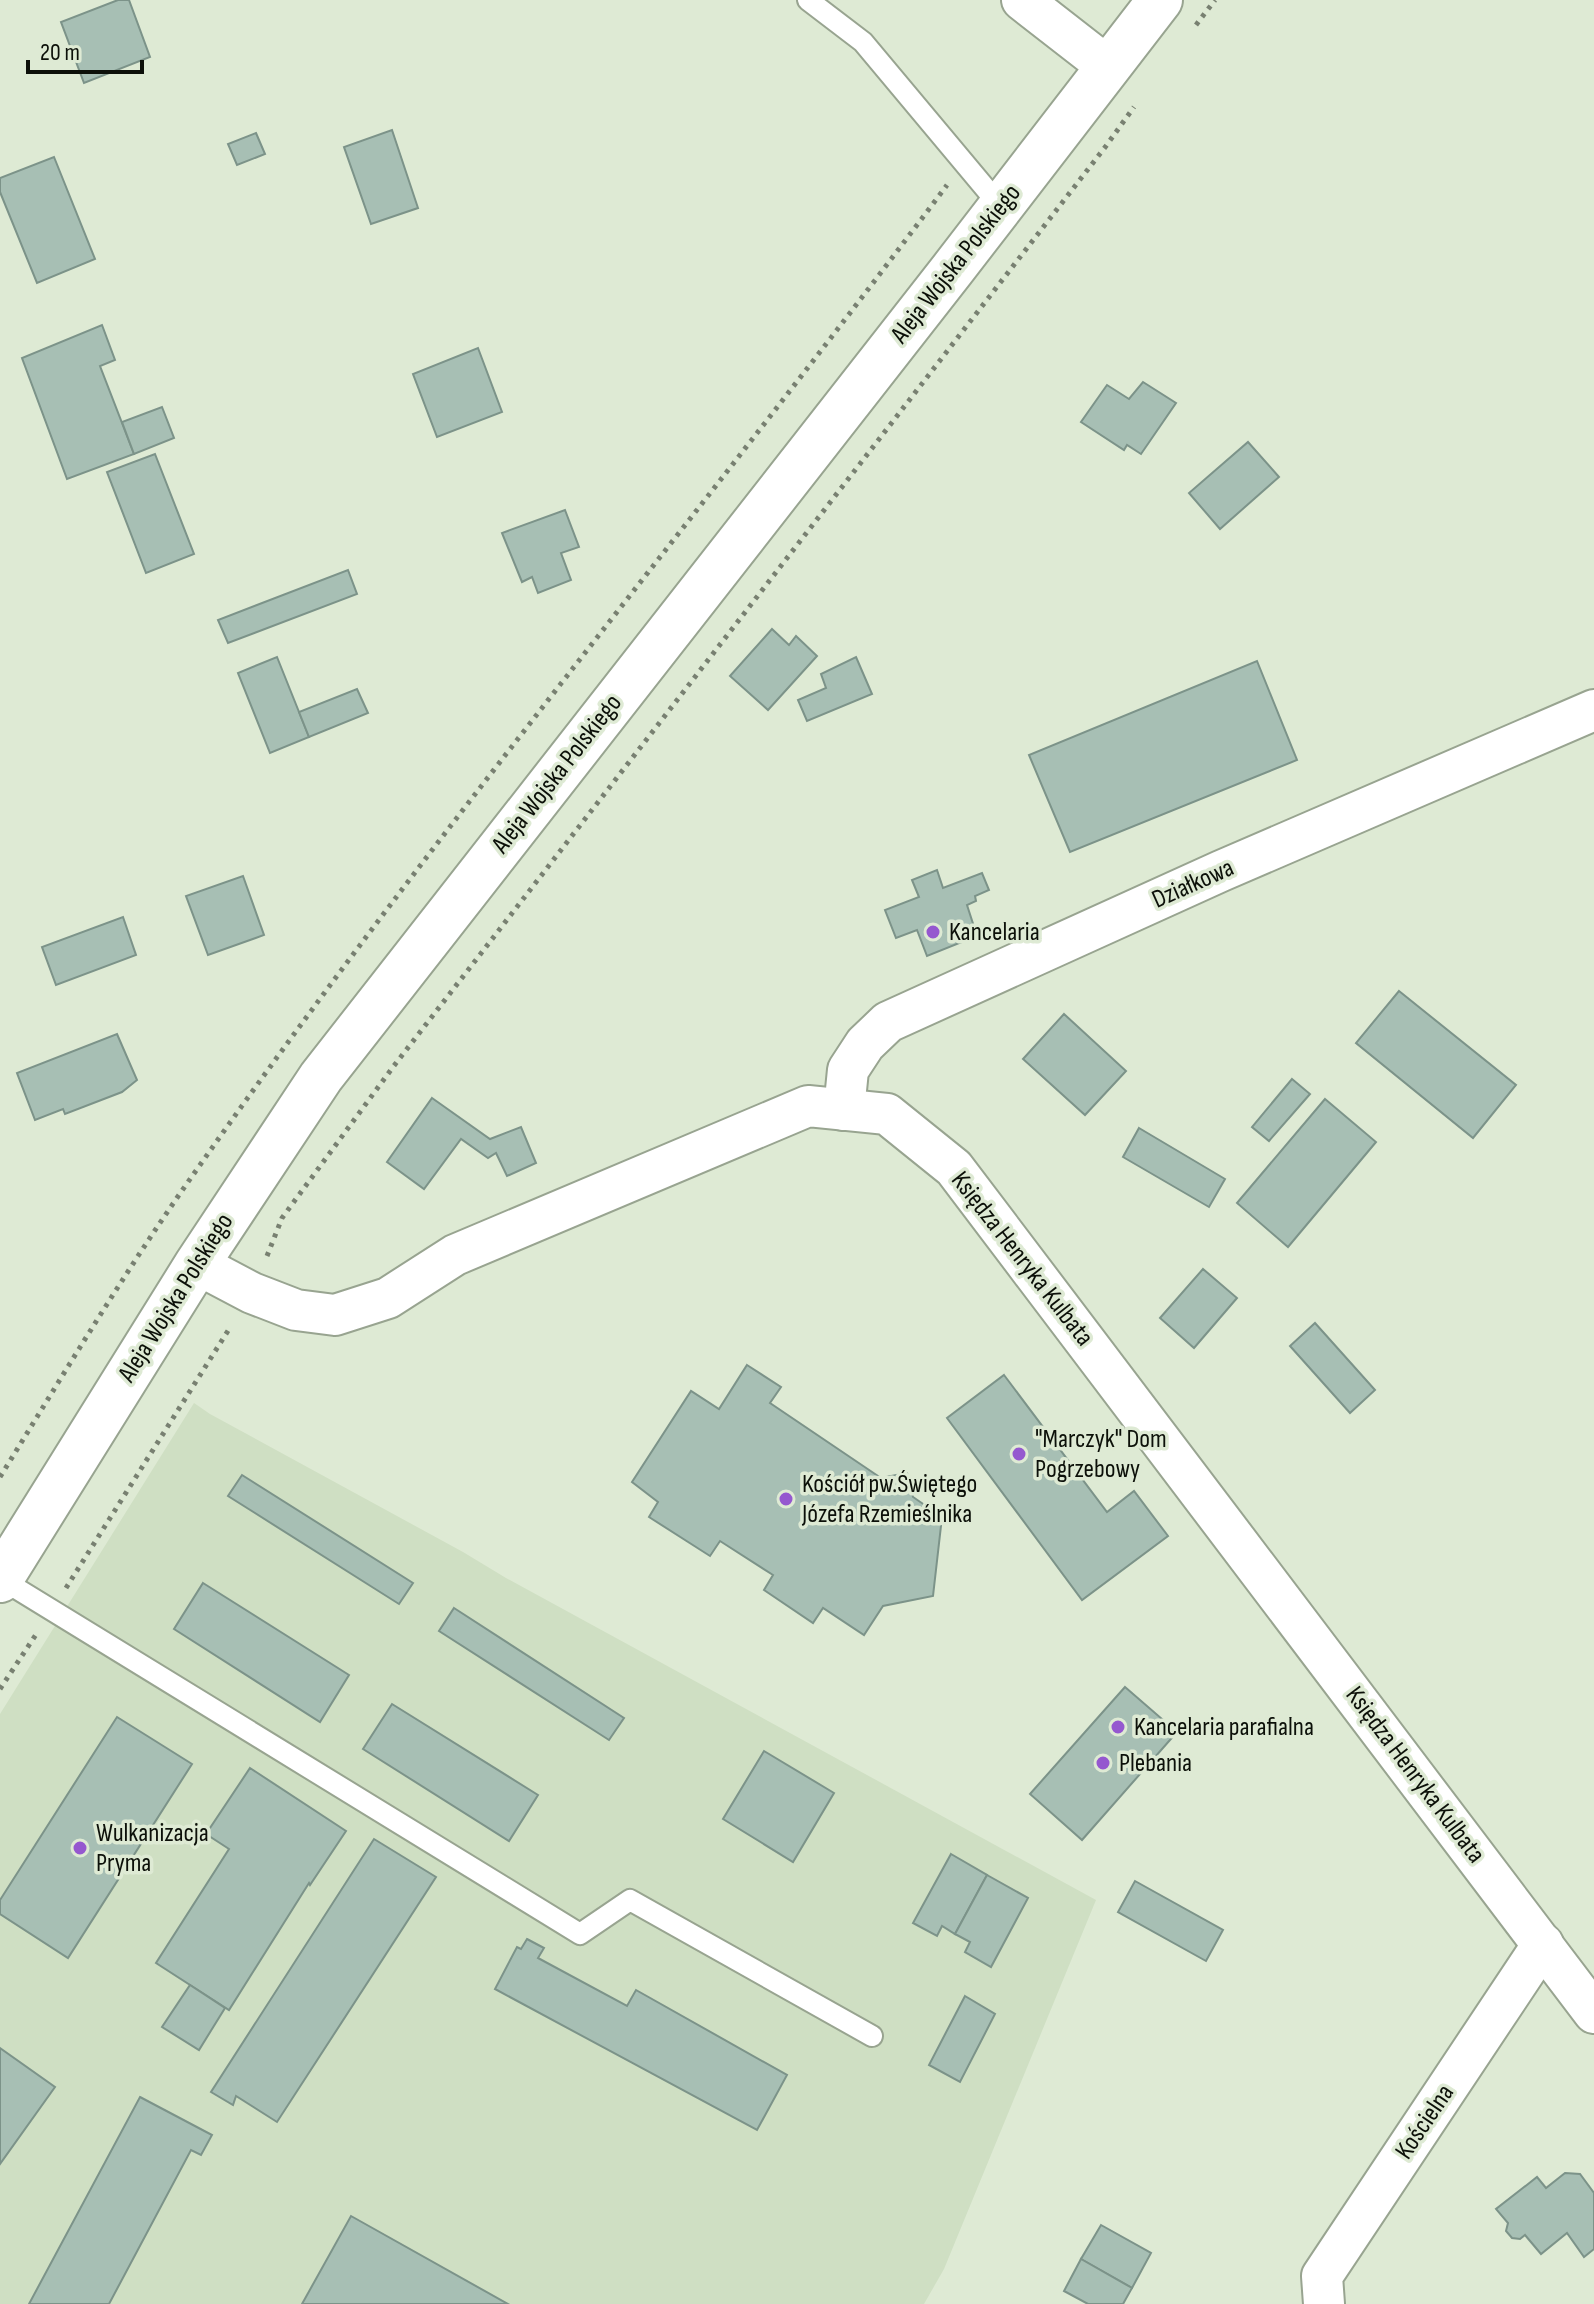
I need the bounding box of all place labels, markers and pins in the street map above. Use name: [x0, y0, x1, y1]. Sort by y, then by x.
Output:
place label: Kancelaria: [949, 917, 1040, 948]
marker: Kancelaria: [924, 923, 942, 941]
place label: "Marczyk" Dom Pogrzebowy: [1035, 1424, 1167, 1485]
marker: "Marczyk" Dom Pogrzebowy: [1010, 1445, 1028, 1463]
place label: Kościół pw.Świętego Józefa Rzemieślnika: [801, 1469, 977, 1530]
marker: Kościół pw.Świętego Józefa Rzemieślnika: [777, 1490, 795, 1508]
place label: Kancelaria parafialna: [1134, 1712, 1314, 1743]
marker: Kancelaria parafialna: [1109, 1718, 1127, 1736]
place label: Plebania: [1119, 1748, 1192, 1779]
marker: Plebania: [1094, 1754, 1112, 1772]
place label: Wulkanizacja Pryma: [96, 1818, 209, 1879]
marker: Wulkanizacja Pryma: [71, 1839, 89, 1857]

